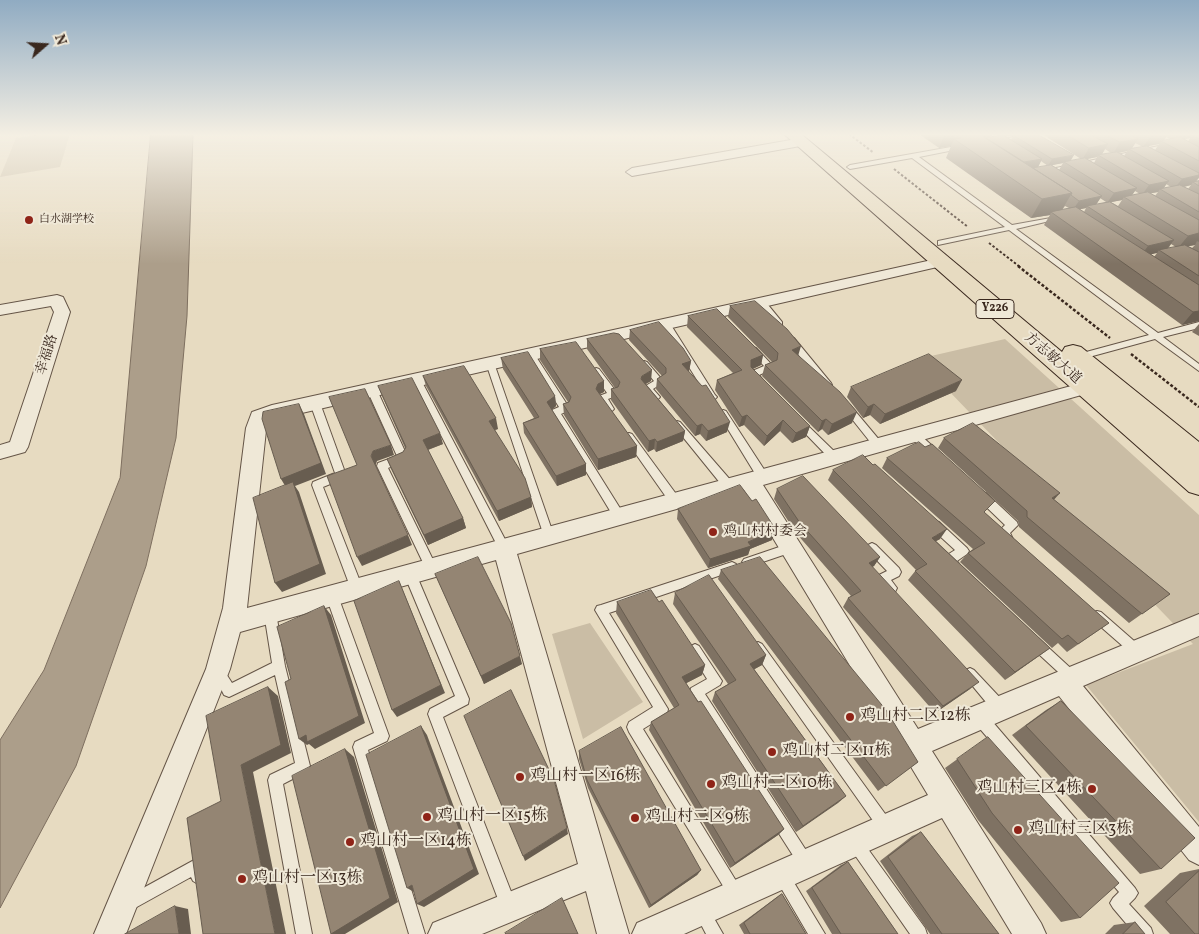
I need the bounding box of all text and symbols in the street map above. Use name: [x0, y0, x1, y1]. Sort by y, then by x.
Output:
north arrow: [20, 20, 70, 70]
text: N: [49, 32, 70, 48]
place label: 白水湖学校: [39, 213, 94, 227]
marker: 白水湖学校: [23, 214, 35, 226]
road number: Y226: [976, 300, 1014, 318]
street label: 方志敏大道: [1020, 330, 1084, 388]
street label: 幸福路: [34, 332, 62, 378]
place label: 鸡山村村委会: [723, 524, 807, 540]
marker: 鸡山村村委会: [707, 526, 719, 538]
place label: 鸡山村二区12栋: [860, 707, 971, 727]
marker: 鸡山村二区12栋: [844, 711, 856, 723]
place label: 鸡山村二区11栋: [782, 742, 890, 762]
marker: 鸡山村二区11栋: [766, 746, 778, 758]
place label: 鸡山村一区16栋: [530, 767, 640, 787]
marker: 鸡山村一区16栋: [514, 771, 526, 783]
place label: 鸡山村二区10栋: [721, 774, 833, 794]
marker: 鸡山村二区10栋: [705, 778, 717, 790]
place label: 鸡山村三区4栋: [976, 779, 1082, 799]
marker: 鸡山村三区4栋: [1086, 783, 1098, 795]
place label: 鸡山村一区15栋: [437, 807, 547, 827]
place label: 鸡山村二区9栋: [645, 808, 749, 828]
marker: 鸡山村一区15栋: [421, 811, 433, 823]
marker: 鸡山村二区9栋: [629, 812, 641, 824]
place label: 鸡山村三区3栋: [1028, 820, 1132, 840]
marker: 鸡山村三区3栋: [1012, 824, 1024, 836]
place label: 鸡山村一区14栋: [360, 832, 472, 852]
marker: 鸡山村一区14栋: [344, 836, 356, 848]
place label: 鸡山村一区13栋: [252, 869, 362, 889]
marker: 鸡山村一区13栋: [236, 873, 248, 885]

